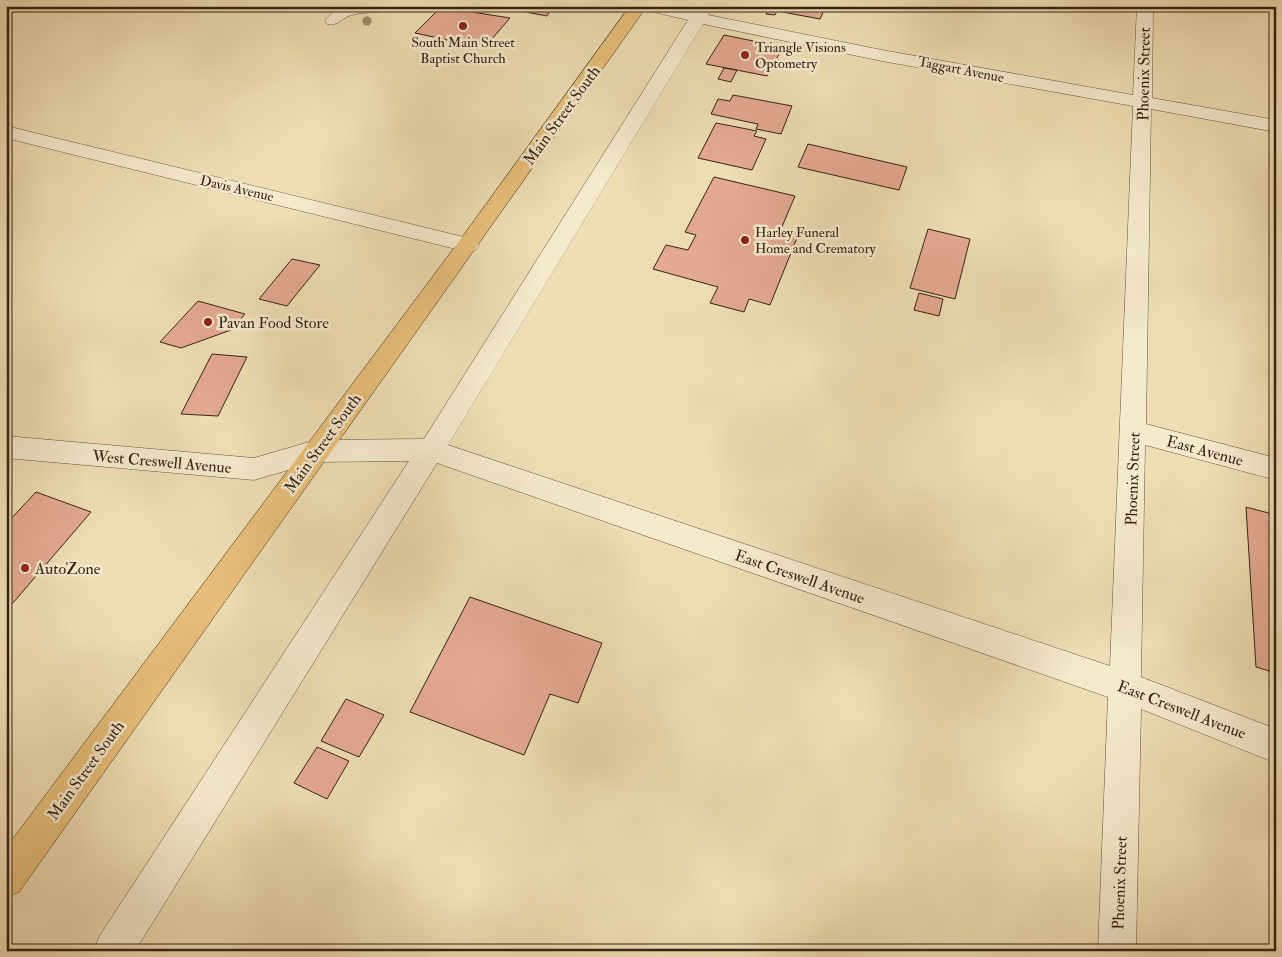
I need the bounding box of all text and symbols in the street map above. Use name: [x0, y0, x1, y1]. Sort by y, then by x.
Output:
marker: South Main Street Baptist Church: [457, 20, 469, 32]
street label: Phoenix Street: [1133, 27, 1155, 121]
place label: South Main Street Baptist Church: [411, 34, 515, 68]
place label: Triangle Visions Optometry: [755, 39, 846, 73]
marker: Triangle Visions Optometry: [739, 49, 751, 61]
street label: Taggart Avenue: [916, 53, 1006, 86]
street label: Main Street South: [519, 61, 605, 169]
street label: Davis Avenue: [198, 172, 275, 205]
place label: Harley Funeral Home and Crematory: [755, 224, 877, 258]
marker: Harley Funeral Home and Crematory: [739, 234, 751, 246]
place label: Pavan Food Store: [218, 313, 329, 333]
marker: Pavan Food Store: [202, 316, 214, 328]
street label: Main Street South: [280, 389, 366, 497]
street label: East Avenue: [1164, 431, 1246, 471]
street label: Phoenix Street: [1121, 432, 1145, 526]
street label: West Creswell Avenue: [91, 446, 233, 478]
street label: East Creswell Avenue: [732, 545, 868, 609]
place label: AutoZone: [34, 559, 101, 579]
marker: AutoZone: [19, 562, 31, 574]
street label: East Creswell Avenue: [1115, 676, 1249, 744]
street label: Main Street South: [43, 716, 129, 824]
street label: Phoenix Street: [1108, 836, 1132, 930]

